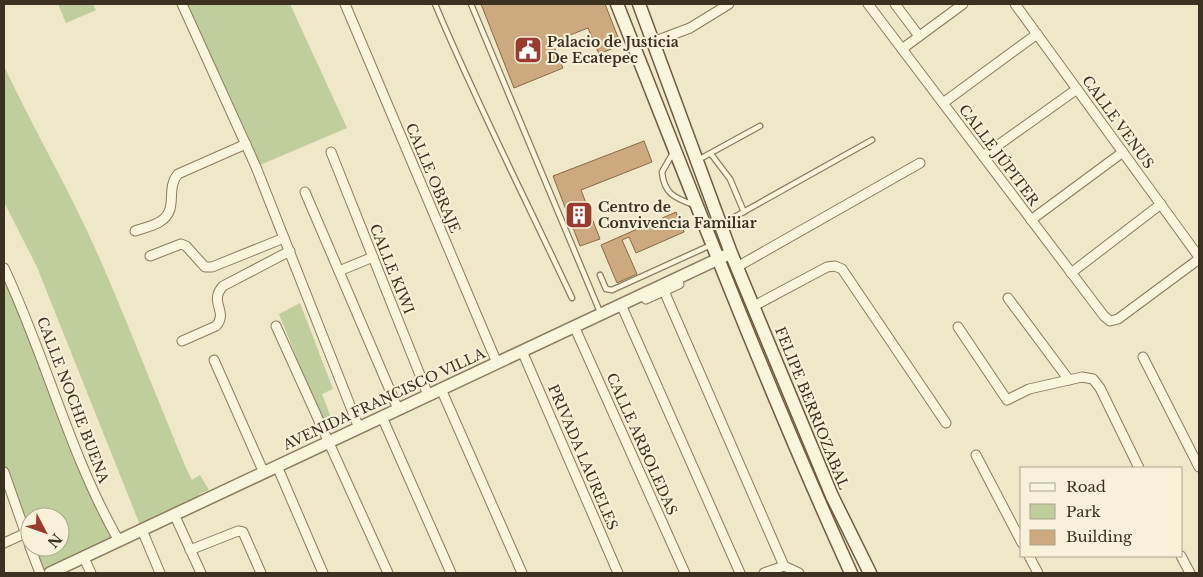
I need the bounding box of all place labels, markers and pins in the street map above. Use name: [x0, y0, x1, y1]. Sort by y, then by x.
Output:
place label: Palacio de Justicia De Ecatepec: [547, 33, 679, 67]
public building icon: Palacio de Justicia De Ecatepec: [513, 35, 543, 65]
place label: Centro de Convivencia Familiar: [598, 198, 757, 232]
building icon: Centro de Convivencia Familiar: [564, 200, 594, 230]

